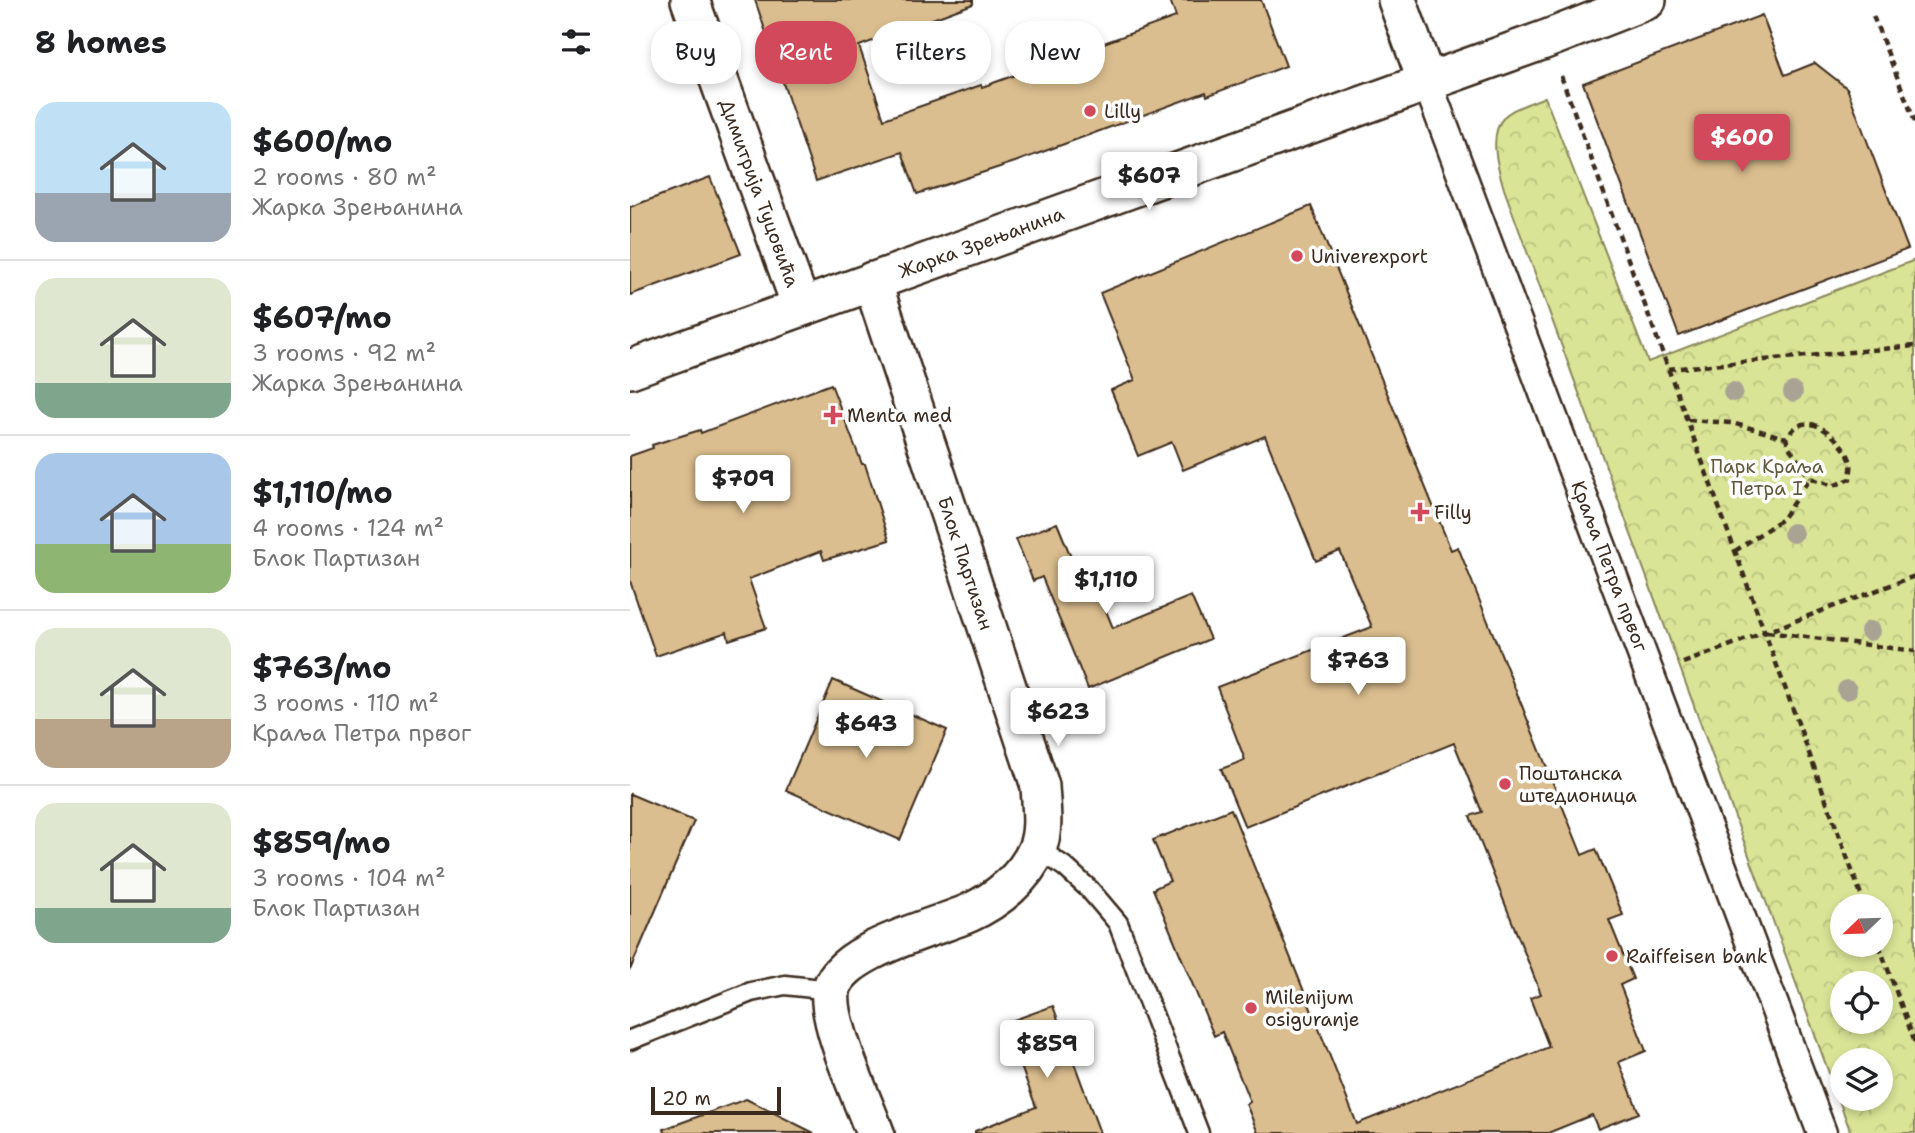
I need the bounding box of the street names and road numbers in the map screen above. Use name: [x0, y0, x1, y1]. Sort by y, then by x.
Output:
street label: Димитрија Туцовића: [714, 96, 805, 291]
street label: Жарка Зрењанина: [895, 201, 1067, 284]
street label: Краља Петра првог: [1565, 477, 1654, 656]
street label: Блок Партизан: [932, 493, 999, 633]

